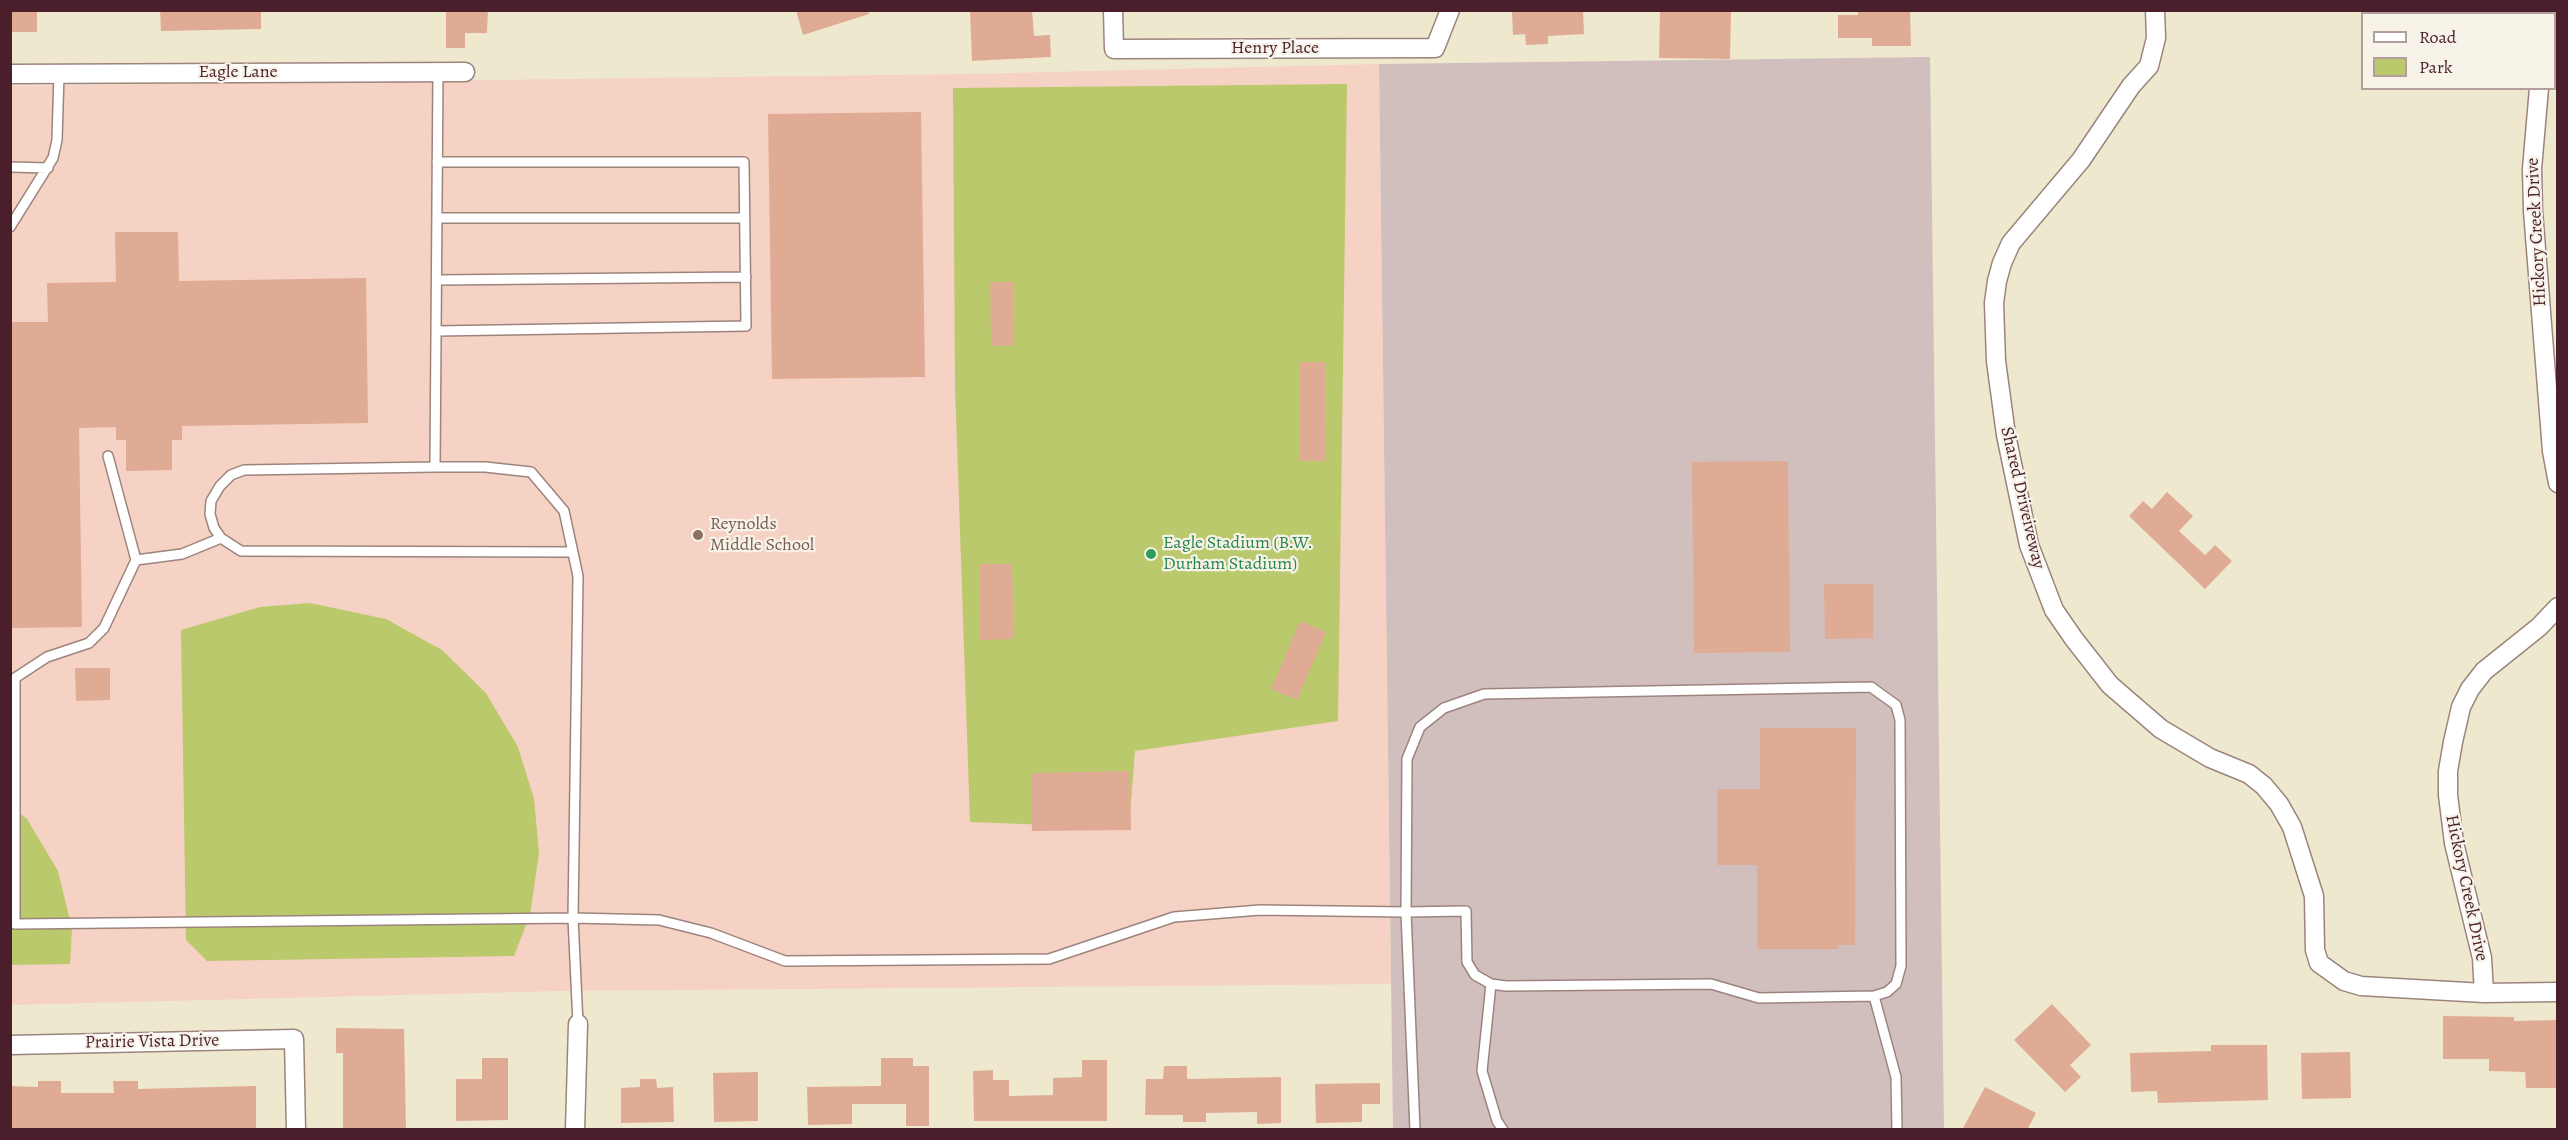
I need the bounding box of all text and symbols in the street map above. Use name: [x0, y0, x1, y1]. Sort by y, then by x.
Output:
legend: [2361, 12, 2556, 90]
text: Road: [2419, 25, 2456, 49]
street label: Henry Place: [1231, 38, 1319, 60]
text: Park: [2419, 55, 2453, 79]
street label: Eagle Lane: [198, 62, 278, 84]
street label: Hickory Creek Drive: [2522, 157, 2552, 307]
street label: Shared Driveiveway: [1995, 425, 2049, 571]
place label: Reynolds Middle School: [710, 514, 814, 556]
marker: Reynolds Middle School: [691, 528, 705, 542]
place label: Eagle Stadium (B.W. Durham Stadium): [1163, 533, 1313, 576]
marker: Eagle Stadium (B.W. Durham Stadium): [1144, 547, 1158, 561]
street label: Hickory Creek Drive: [2440, 813, 2492, 963]
street label: Prairie Vista Drive: [85, 1030, 219, 1054]

